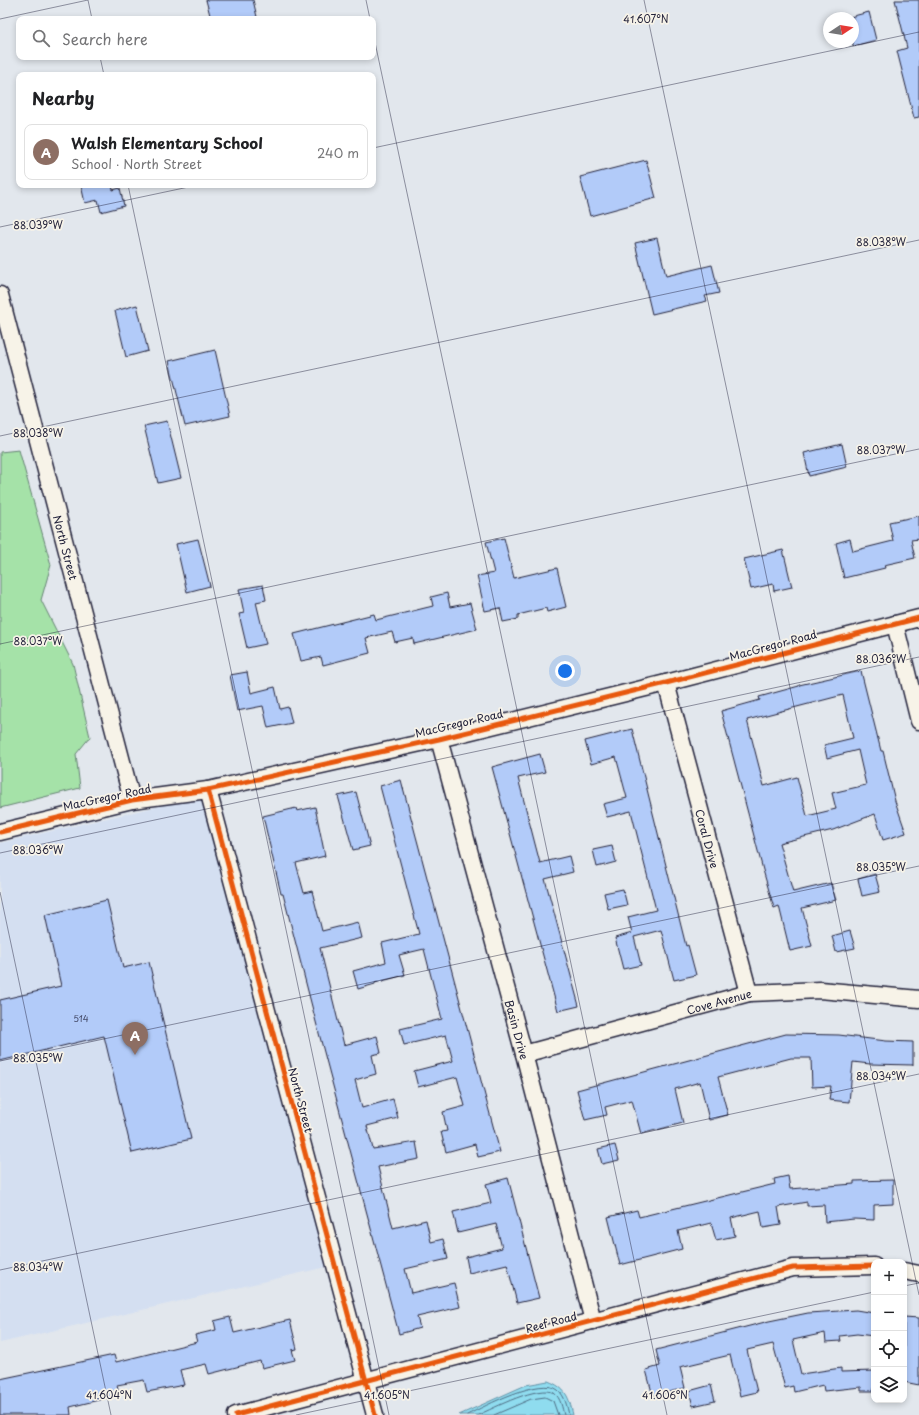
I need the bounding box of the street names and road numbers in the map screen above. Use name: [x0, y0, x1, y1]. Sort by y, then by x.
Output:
street label: North Street: [49, 513, 83, 582]
street label: MacGregor Road: [727, 625, 819, 665]
street label: MacGregor Road: [413, 704, 505, 741]
street label: MacGregor Road: [61, 779, 153, 815]
street label: Coral Drive: [692, 807, 724, 870]
street label: Cove Avenue: [685, 984, 753, 1018]
street label: Basin Drive: [501, 998, 534, 1062]
street label: North Street: [284, 1066, 318, 1135]
street label: Reef Road: [523, 1307, 579, 1337]

